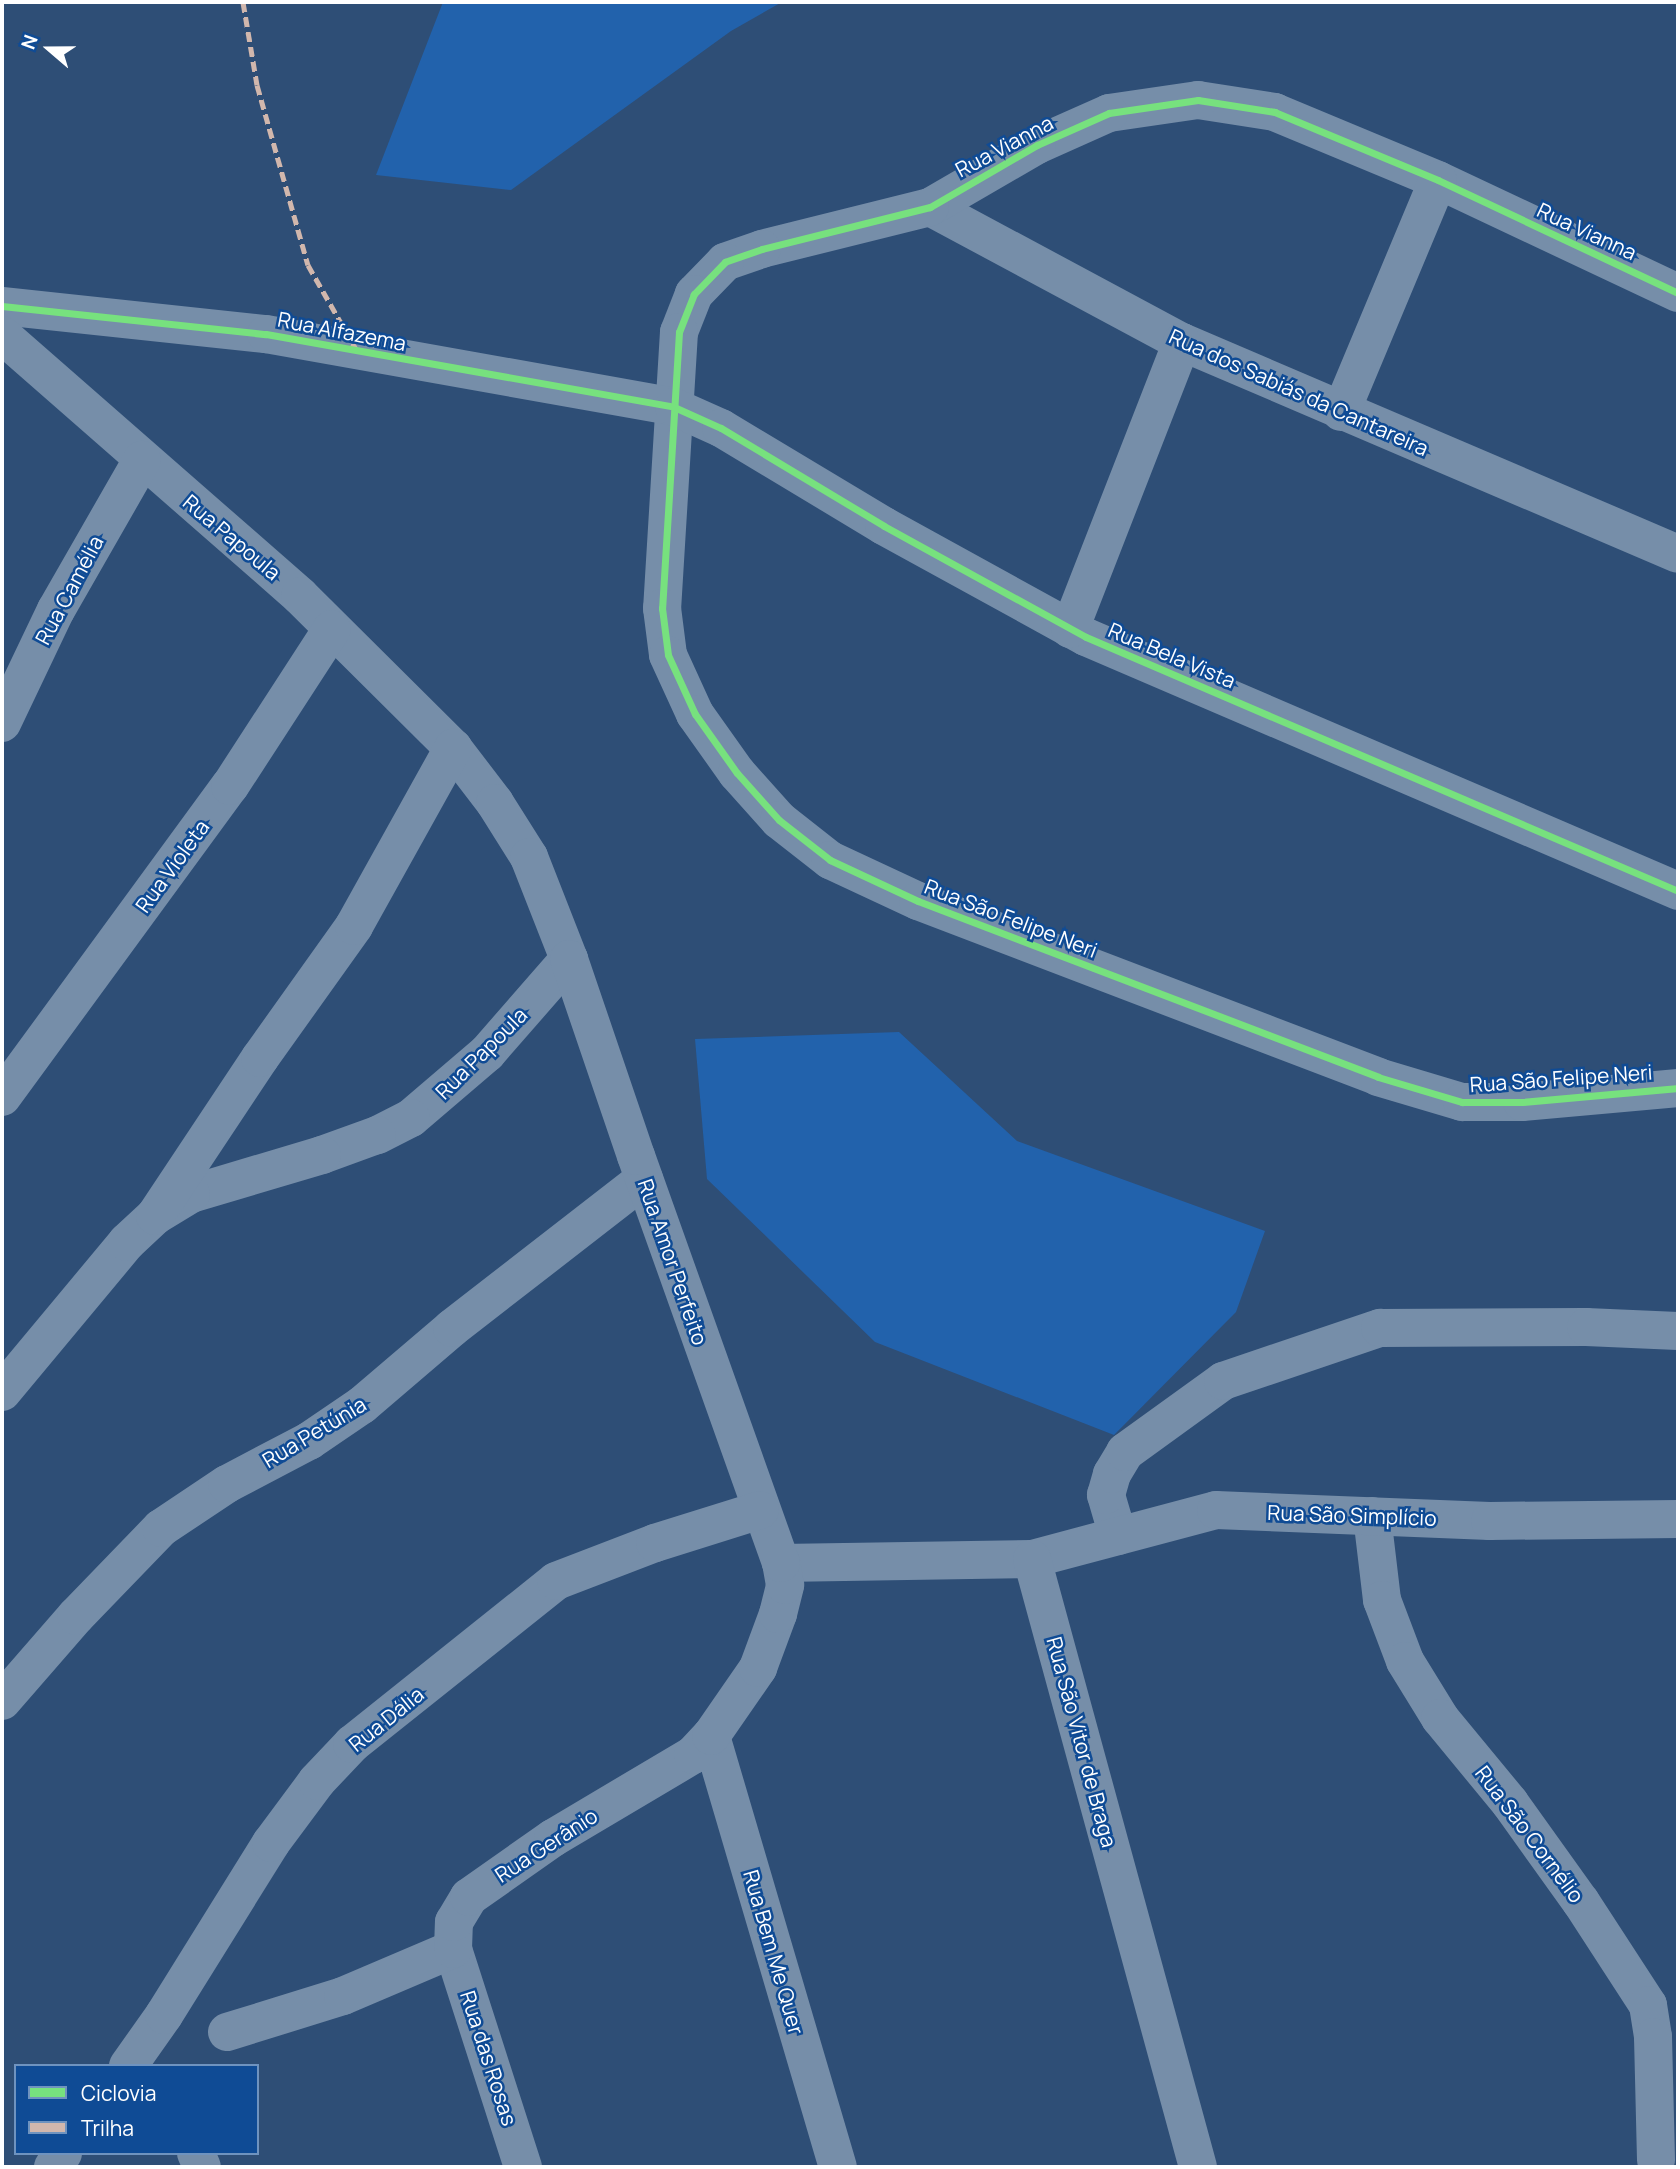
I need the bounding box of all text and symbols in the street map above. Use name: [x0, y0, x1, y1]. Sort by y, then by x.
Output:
north arrow: [14, 14, 84, 84]
text: N: [15, 31, 44, 53]
street label: Rua Vianna: [951, 110, 1057, 182]
street label: Rua Vianna: [1533, 197, 1641, 265]
street label: Rua Alfazema: [276, 306, 408, 356]
street label: Rua dos Sabiás da Cantareira: [1165, 323, 1433, 461]
street label: Rua Papoula: [178, 489, 286, 585]
street label: Rua Camélia: [30, 531, 108, 649]
street label: Rua Bela Vista: [1105, 617, 1239, 693]
street label: Rua Violeta: [130, 815, 214, 917]
street label: Rua São Felipe Neri: [921, 873, 1101, 963]
street label: Rua Papoula: [430, 1002, 532, 1104]
street label: Rua São Felipe Neri: [1469, 1059, 1653, 1097]
street label: Rua Amor Perfeito: [633, 1176, 713, 1348]
street label: Rua Petúnia: [258, 1391, 370, 1473]
street label: Rua São Simplício: [1267, 1499, 1437, 1531]
street label: Rua São Vitor de Braga: [1042, 1634, 1122, 1850]
street label: Rua Dália: [344, 1681, 428, 1757]
street label: Rua São Cornélio: [1470, 1761, 1590, 1907]
street label: Rua Gerânio: [490, 1802, 602, 1888]
street label: Rua Bem Me Quer: [738, 1867, 810, 2037]
street label: Rua das Rosas: [455, 1987, 523, 2129]
legend: [14, 2064, 259, 2155]
text: Ciclovia: [81, 2079, 156, 2107]
text: Trilha: [81, 2114, 134, 2142]

